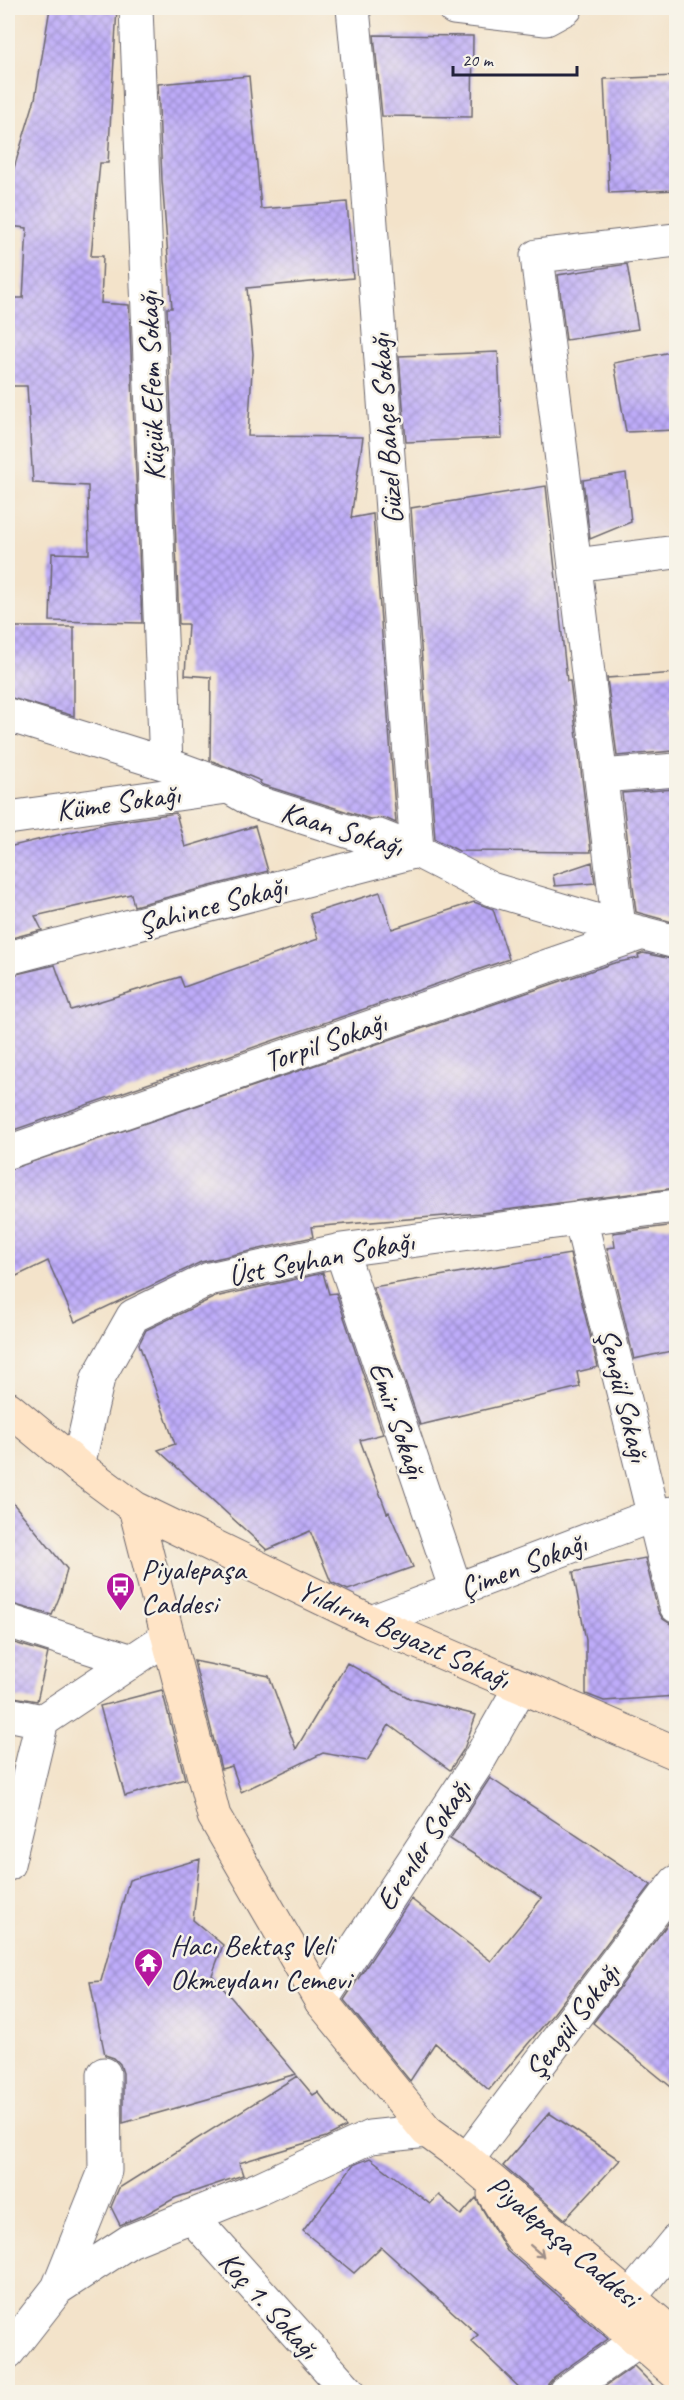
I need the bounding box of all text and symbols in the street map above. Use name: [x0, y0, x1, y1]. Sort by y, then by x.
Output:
scale bar: [453, 39, 578, 77]
text: 20 m: [462, 49, 495, 71]
street label: Küçük Efem Sokağı: [129, 289, 173, 481]
street label: Güzel Bahçe Sokağı: [360, 331, 412, 526]
street label: Küme Sokağı: [54, 774, 184, 829]
street label: Kaan Sokağı: [277, 793, 409, 866]
street label: Şahince Sokağı: [133, 866, 292, 943]
street label: Torpil Sokağı: [259, 1003, 393, 1081]
street label: Üst Seyhan Sokağı: [225, 1221, 418, 1295]
street label: Şengül Sokağı: [589, 1324, 659, 1467]
street label: Emir Sokağı: [360, 1357, 436, 1485]
street label: Çimen Sokağı: [454, 1523, 593, 1607]
place label: Piyalepaşa Caddesi: [141, 1550, 248, 1622]
bus stop icon: Piyalepaşa Caddesi: [104, 1570, 136, 1612]
street label: Yıldırım Beyazıt Sokağı: [292, 1570, 517, 1698]
street label: Erenler Sokağı: [367, 1771, 480, 1918]
place label: Hacı Bektaş Veli Okmeydanı Cemevi: [170, 1926, 354, 1998]
temple icon: Hacı Bektaş Veli Okmeydanı Cemevi: [133, 1946, 165, 1988]
street label: Şengül Sokağı: [516, 1954, 629, 2087]
street label: Piyalepaşa Caddesi: [480, 2166, 651, 2318]
street label: Koç 1. Sokağı: [210, 2243, 328, 2368]
one-way arrow: [529, 2244, 544, 2258]

